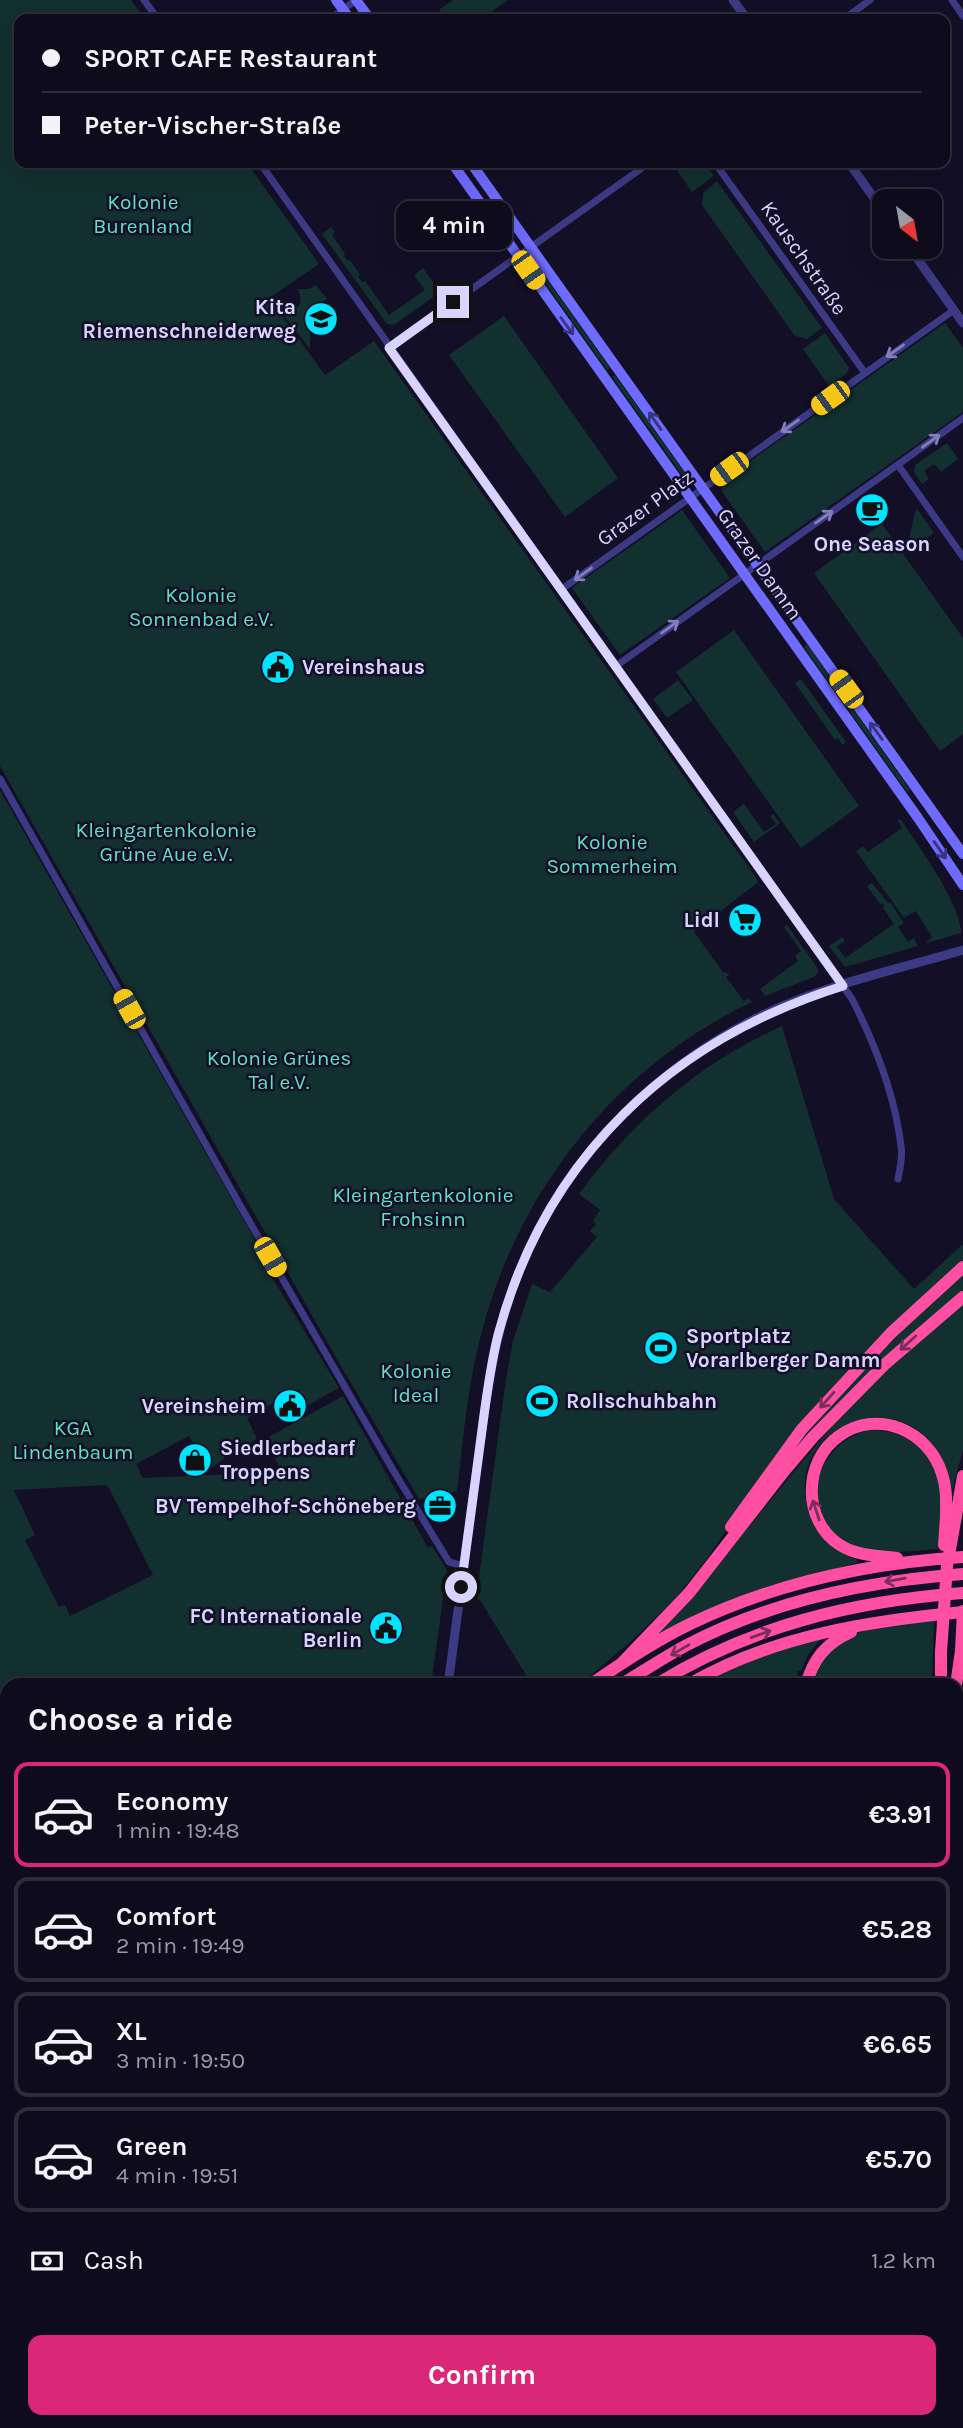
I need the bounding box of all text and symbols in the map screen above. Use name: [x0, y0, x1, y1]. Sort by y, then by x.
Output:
text: SPORT CAFE Restaurant: [84, 43, 377, 74]
text: Peter-Vischer-Straße: [84, 110, 341, 141]
north arrow: [872, 189, 942, 259]
map controls: [872, 189, 942, 259]
park label: Kolonie Burenland: [93, 190, 193, 238]
street label: Kauschstraße: [756, 197, 852, 319]
callout: 4 min: [395, 201, 511, 250]
text: 4 min: [422, 212, 486, 239]
car: [508, 247, 549, 293]
route end: [437, 286, 469, 318]
place label: Kita Riemenschneiderweg: [82, 295, 296, 343]
school or university icon: Kita Riemenschneiderweg: [302, 300, 340, 338]
one-way arrow: [560, 316, 574, 335]
one-way arrow: [886, 344, 905, 359]
car: [807, 377, 854, 419]
one-way arrow: [648, 412, 662, 431]
one-way arrow: [781, 419, 800, 433]
one-way arrow: [921, 434, 940, 448]
car: [706, 448, 753, 490]
street label: Grazer Platz: [592, 465, 698, 551]
cafe icon: One Season: [853, 491, 891, 529]
street label: Grazer Damm: [713, 504, 807, 624]
one-way arrow: [814, 510, 833, 524]
place label: One Season: [814, 532, 930, 556]
one-way arrow: [574, 566, 593, 581]
park label: Kolonie Sonnenbad e.V.: [129, 583, 273, 631]
one-way arrow: [660, 620, 679, 634]
public building icon: Vereinshaus: [259, 648, 297, 686]
place label: Vereinshaus: [302, 655, 425, 679]
car: [826, 666, 867, 712]
one-way arrow: [869, 722, 883, 741]
park label: Kleingartenkolonie Grüne Aue e.V.: [75, 818, 257, 866]
park label: Kolonie Sommerheim: [546, 830, 678, 878]
one-way arrow: [933, 840, 947, 859]
supermarket icon: Lidl: [726, 901, 764, 939]
place label: Lidl: [683, 908, 720, 932]
car: [110, 986, 149, 1032]
park label: Kolonie Grünes Tal e.V.: [207, 1046, 351, 1094]
park label: Kleingartenkolonie Frohsinn: [332, 1183, 514, 1231]
car: [251, 1234, 290, 1280]
place label: Sportplatz Vorarlberger Damm: [686, 1324, 880, 1372]
sports icon: Sportplatz Vorarlberger Damm: [642, 1329, 680, 1367]
one-way arrow: [899, 1335, 917, 1351]
park label: Kolonie Ideal: [380, 1359, 452, 1407]
sports icon: Rollschuhbahn: [523, 1382, 561, 1420]
public building icon: Vereinsheim: [271, 1387, 309, 1425]
place label: Rollschuhbahn: [566, 1389, 717, 1413]
one-way arrow: [819, 1391, 835, 1409]
place label: Vereinsheim: [142, 1394, 266, 1418]
park label: KGA Lindenbaum: [12, 1416, 134, 1464]
place label: Siedlerbedarf Troppens: [220, 1436, 356, 1484]
shop icon: Siedlerbedarf Troppens: [176, 1441, 214, 1479]
office icon: BV Tempelhof-Schöneberg: [421, 1487, 459, 1525]
place label: BV Tempelhof-Schöneberg: [155, 1494, 416, 1518]
one-way arrow: [808, 1500, 821, 1522]
route start: [445, 1571, 477, 1603]
one-way arrow: [884, 1574, 907, 1588]
place label: FC Internationale Berlin: [189, 1604, 362, 1652]
public building icon: FC Internationale Berlin: [367, 1609, 405, 1647]
one-way arrow: [749, 1627, 771, 1639]
one-way arrow: [670, 1643, 690, 1657]
text: Choose a ride: [28, 1701, 233, 1738]
icon: car: [32, 1783, 95, 1846]
text: Economy: [116, 1786, 228, 1817]
text: €3.91: [869, 1799, 932, 1830]
text: 1 min · 19:48: [116, 1817, 240, 1844]
icon: car: [32, 1898, 95, 1961]
text: Comfort: [116, 1901, 217, 1932]
text: €5.28: [862, 1914, 932, 1945]
text: 2 min · 19:49: [116, 1932, 245, 1959]
icon: car: [32, 2013, 95, 2076]
text: XL: [116, 2016, 147, 2047]
text: €6.65: [863, 2029, 932, 2060]
text: 3 min · 19:50: [116, 2047, 245, 2074]
icon: car: [32, 2128, 95, 2191]
text: Green: [116, 2131, 188, 2162]
text: €5.70: [865, 2144, 932, 2175]
text: 4 min · 19:51: [116, 2162, 238, 2189]
icon: cash: [28, 2242, 66, 2280]
text: Cash: [84, 2245, 144, 2276]
text: 1.2 km: [871, 2247, 936, 2274]
button: Confirm: [28, 2335, 936, 2415]

